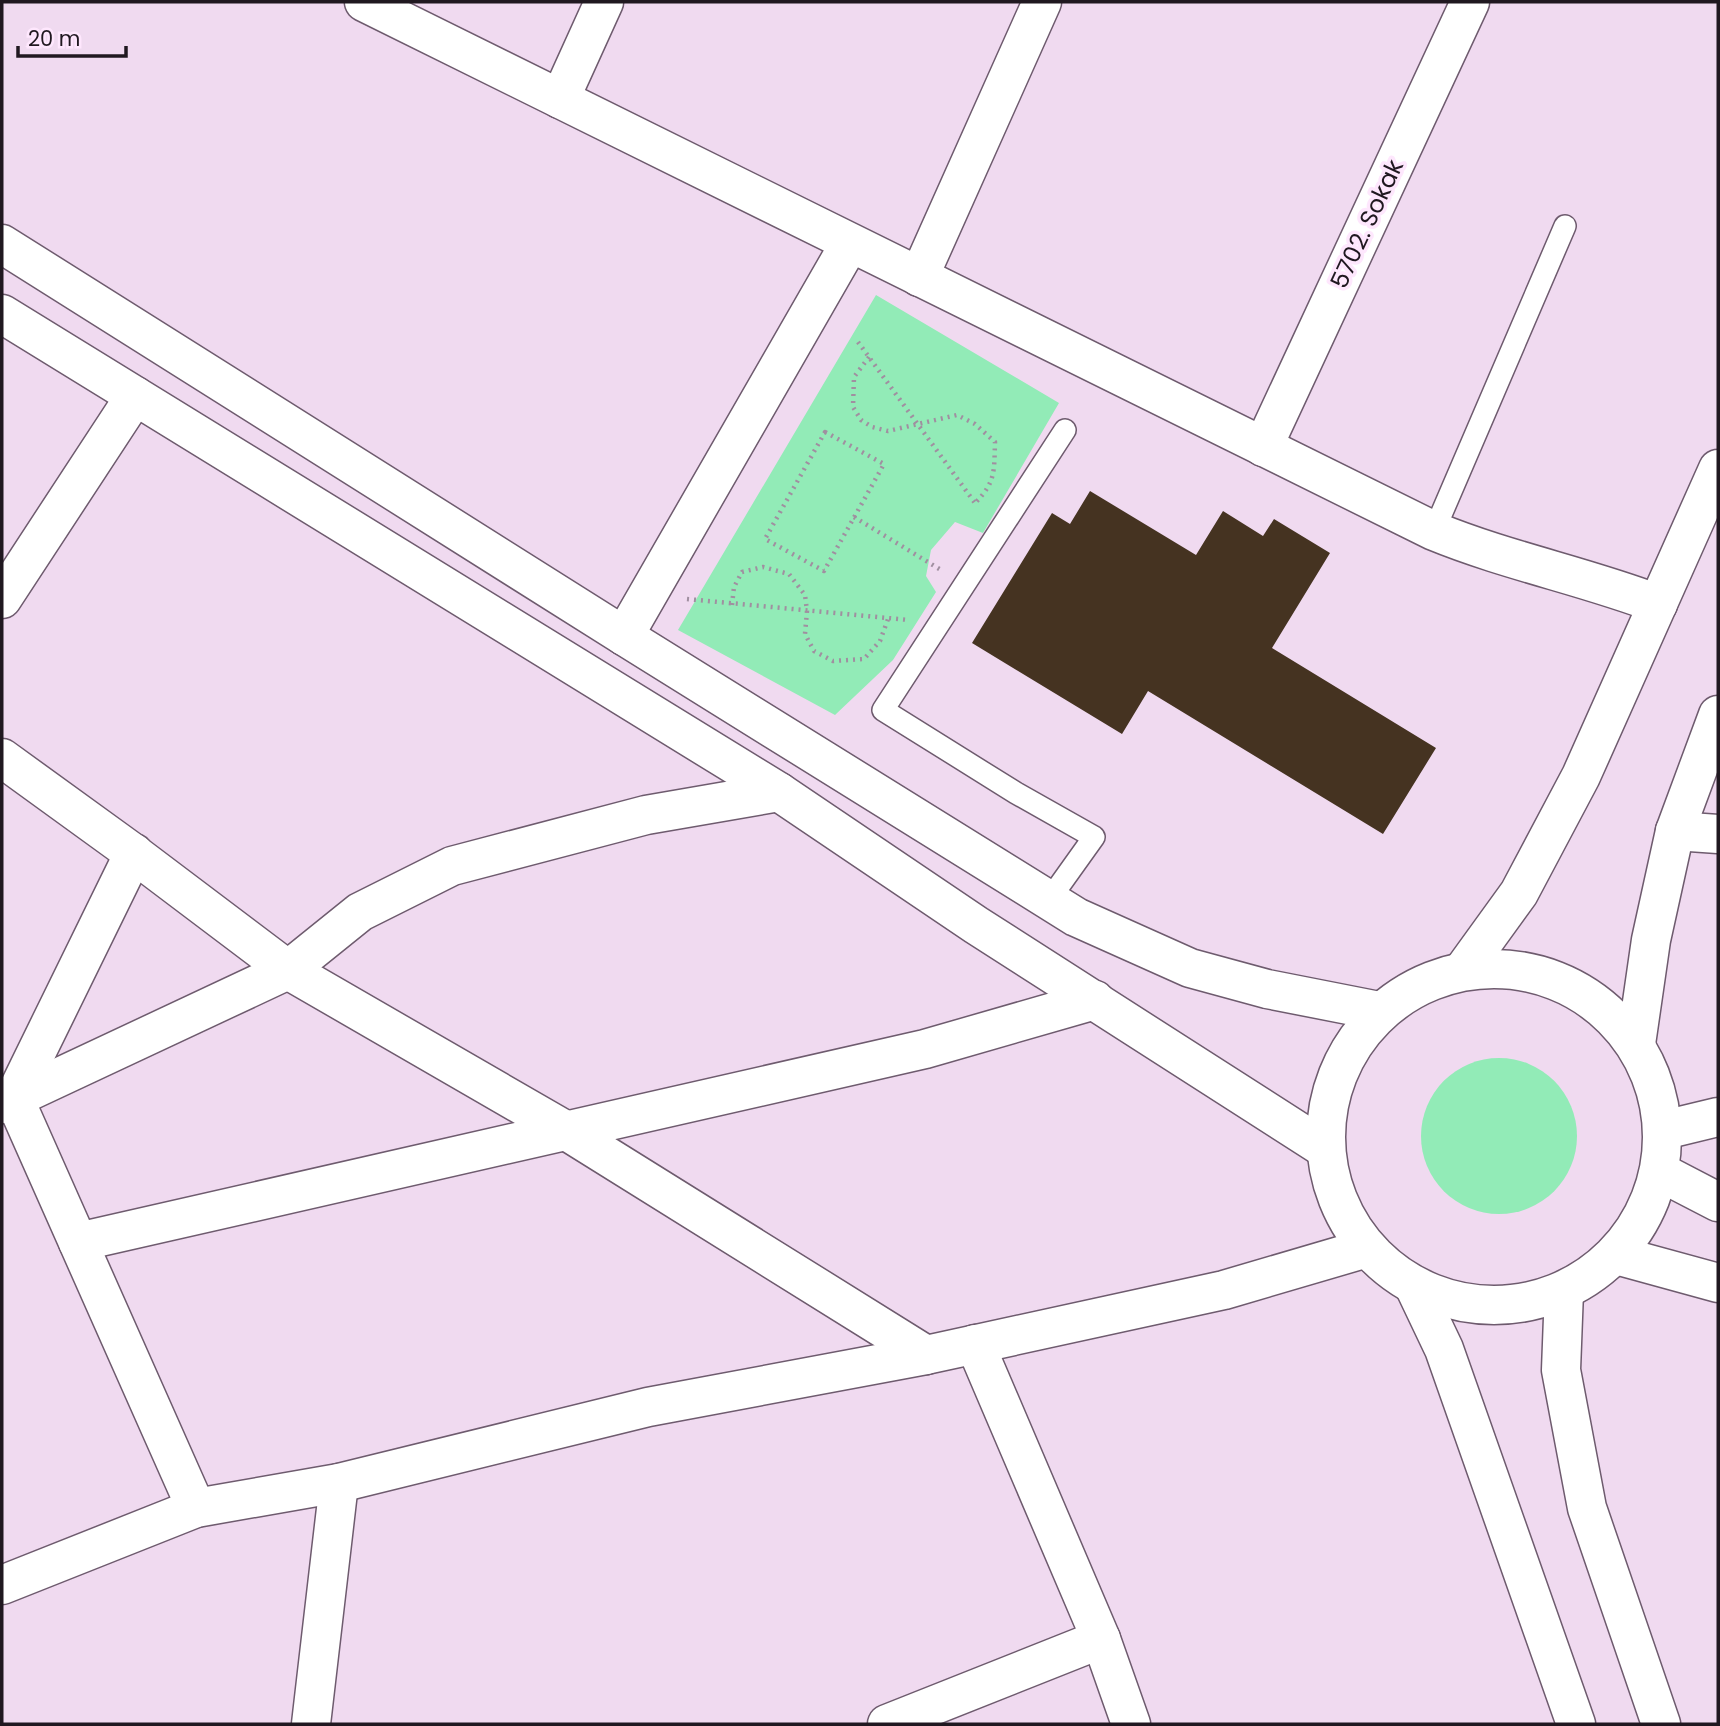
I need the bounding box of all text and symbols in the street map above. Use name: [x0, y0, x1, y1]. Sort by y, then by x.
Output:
scale bar: [18, 14, 126, 58]
text: 20 m: [28, 24, 81, 53]
street label: 5702. Sokak: [1322, 153, 1411, 294]

